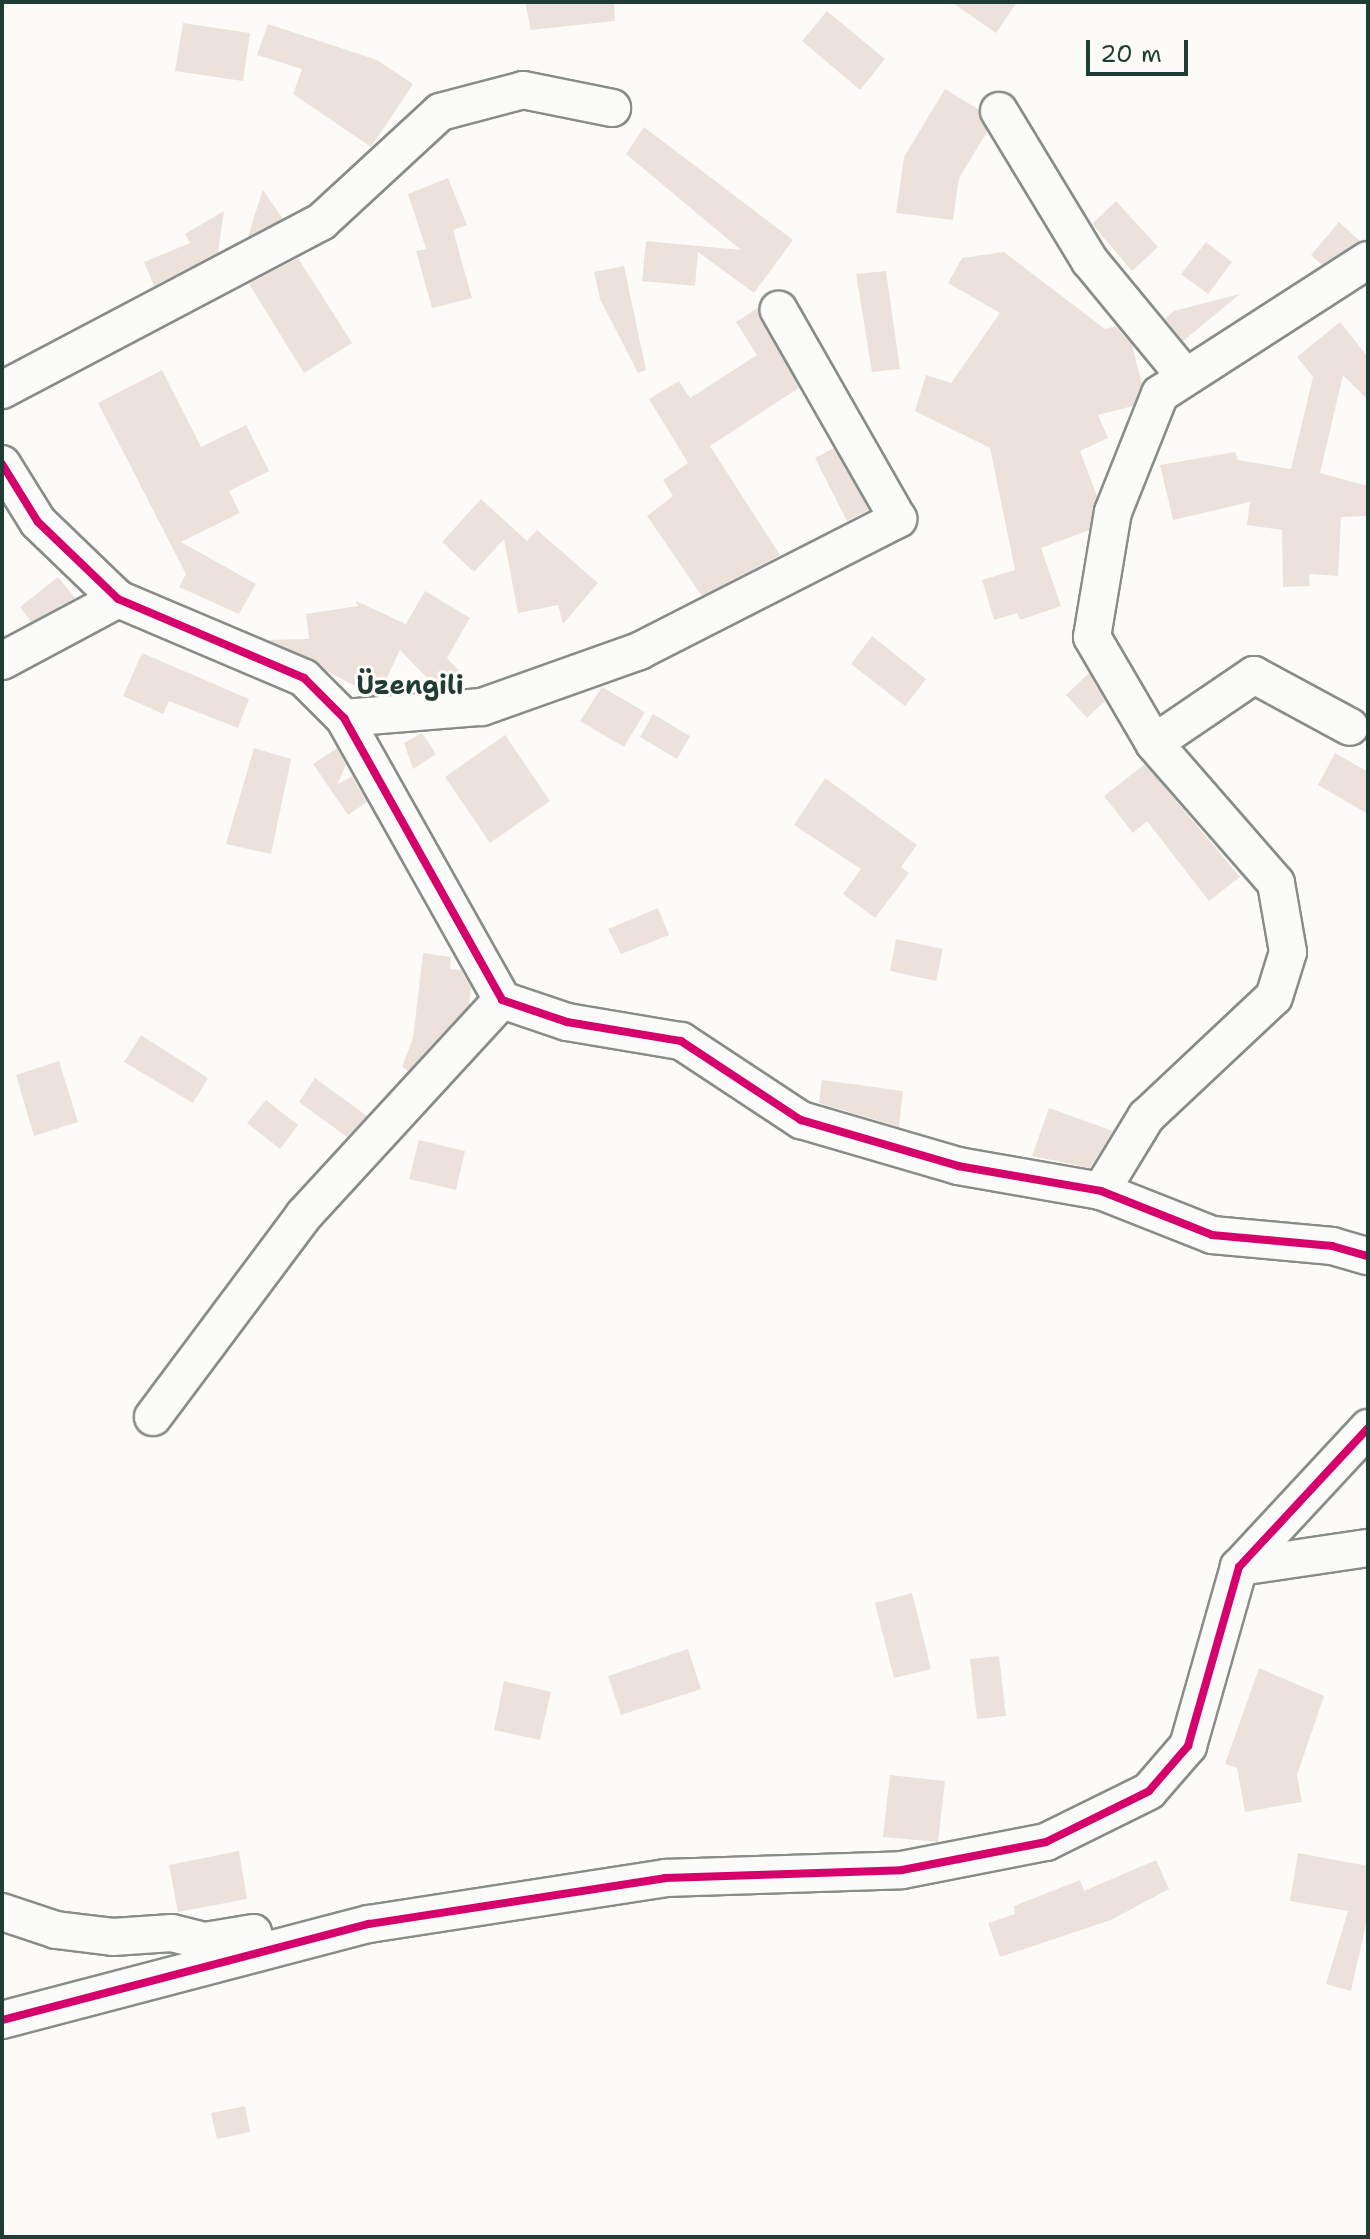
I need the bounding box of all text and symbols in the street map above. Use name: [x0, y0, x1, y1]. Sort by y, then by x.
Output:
scale bar: [1090, 24, 1192, 74]
text: 20 m: [1100, 38, 1162, 70]
district label: Üzengili: [356, 669, 464, 701]

